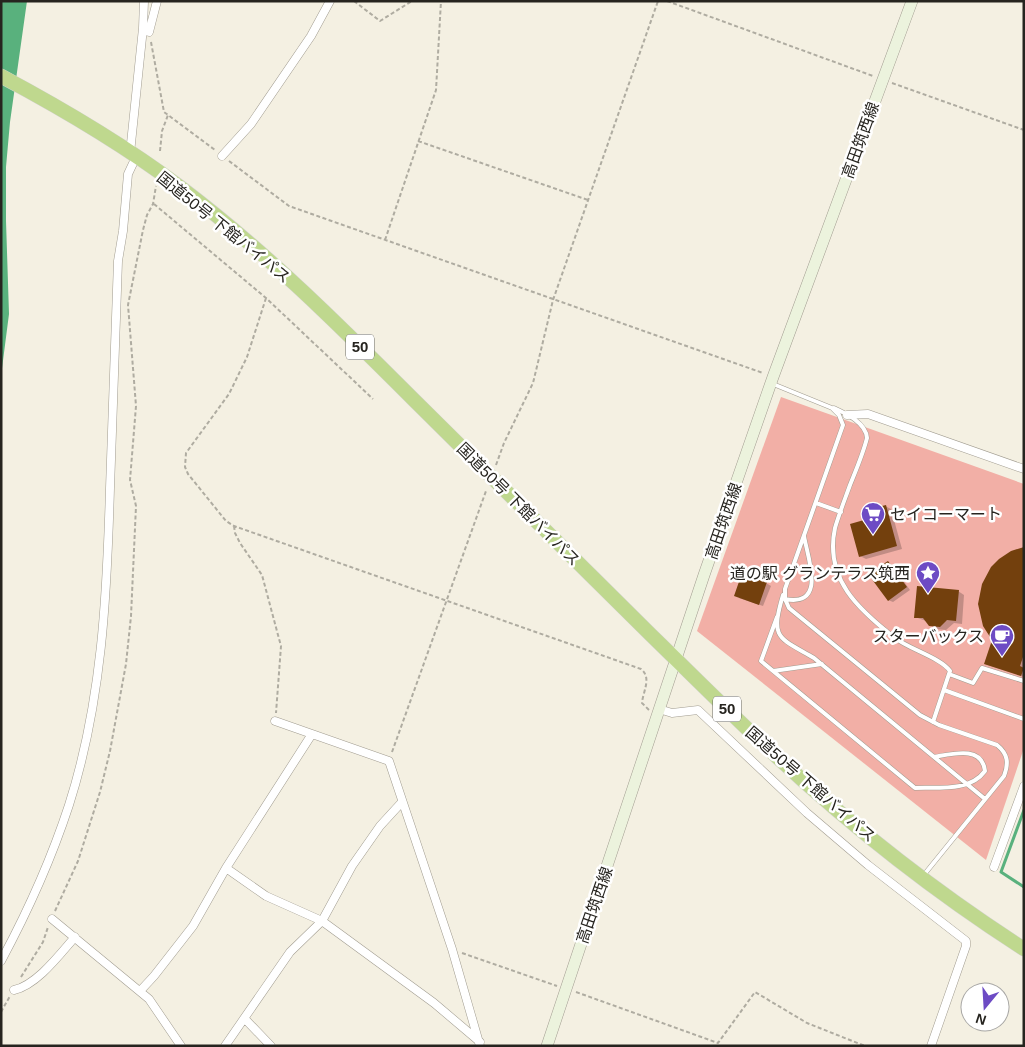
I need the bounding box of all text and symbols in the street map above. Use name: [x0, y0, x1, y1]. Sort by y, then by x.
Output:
street label: 高田筑西線: [839, 100, 882, 181]
street label: 国道50号 下館バイパス: [154, 169, 294, 286]
road number: 50: [346, 334, 374, 360]
street label: 国道50号 下館バイパス: [454, 440, 583, 569]
street label: 高田筑西線: [702, 481, 745, 562]
supermarket icon: セイコーマート: [860, 501, 886, 535]
place label: セイコーマート: [890, 506, 1002, 523]
place icon: 道の駅 グランテラス筑西: [915, 560, 941, 594]
place label: 道の駅 グランテラス筑西: [730, 565, 910, 582]
cafe icon: スターバックス: [989, 623, 1015, 657]
place label: スターバックス: [873, 628, 984, 645]
road number: 50: [713, 696, 741, 722]
street label: 国道50号 下館バイパス: [742, 724, 879, 845]
street label: 高田筑西線: [573, 865, 616, 946]
north arrow: [960, 982, 1010, 1032]
text: N: [974, 1010, 988, 1029]

